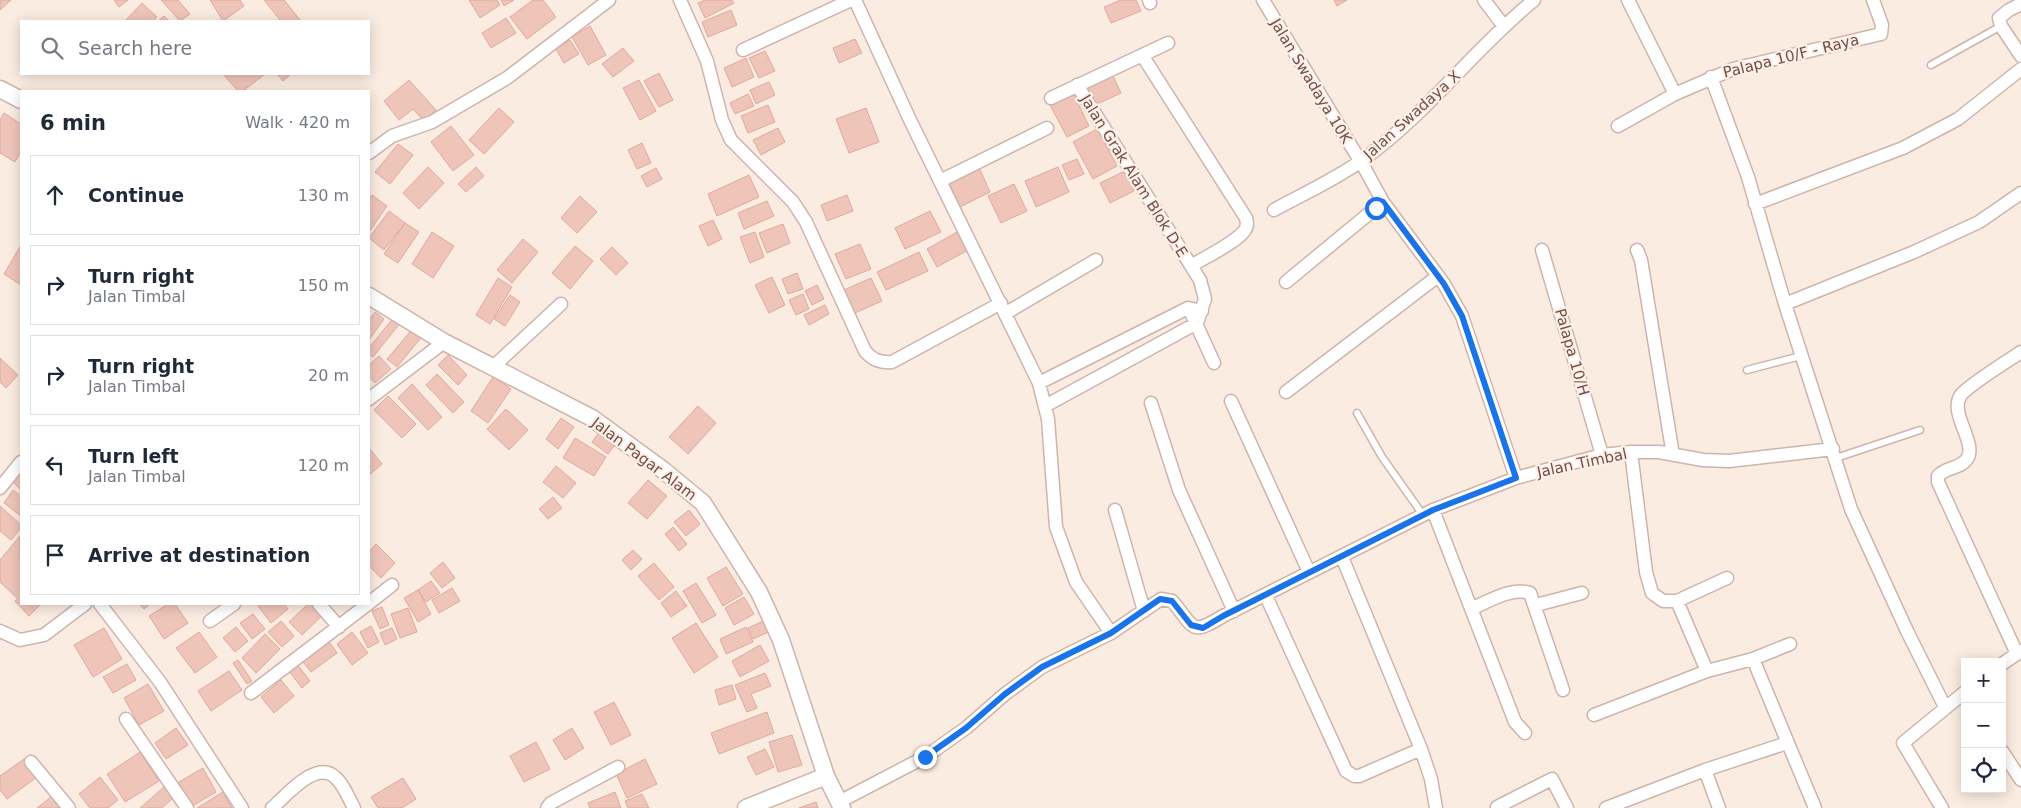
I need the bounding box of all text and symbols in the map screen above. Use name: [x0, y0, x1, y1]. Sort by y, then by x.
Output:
street label: Jalan Swadaya 10K: [1266, 14, 1356, 148]
search box: [20, 20, 370, 75]
street label: Palapa 10/F - Raya: [1721, 30, 1861, 82]
icon: search: [38, 34, 66, 62]
text: Search here: [78, 37, 192, 59]
street label: Jalan Swadaya X: [1359, 67, 1464, 164]
street label: Jalan Grak Alam Blok D-E: [1076, 91, 1192, 261]
text: 6 min: [40, 111, 106, 135]
text: Walk · 420 m: [245, 113, 350, 132]
icon: ahead: [41, 181, 69, 209]
text: Continue: [88, 184, 184, 206]
text: 130 m: [298, 186, 349, 205]
route start: [1365, 197, 1388, 220]
text: Turn right: [88, 265, 194, 287]
icon: right: [41, 271, 69, 299]
text: 150 m: [298, 276, 349, 295]
text: Jalan Timbal: [88, 287, 186, 306]
street label: Palapa 10/H: [1551, 306, 1593, 398]
text: Turn right: [88, 355, 194, 377]
icon: right: [41, 361, 69, 389]
text: 20 m: [308, 366, 349, 385]
text: Jalan Timbal: [88, 377, 186, 396]
street label: Jalan Pagar Alam: [587, 413, 700, 504]
text: Turn left: [88, 445, 179, 467]
street label: Jalan Timbal: [1534, 445, 1629, 482]
icon: left: [41, 451, 69, 479]
text: 120 m: [298, 456, 349, 475]
text: Jalan Timbal: [88, 467, 186, 486]
icon: arrive: [41, 541, 69, 569]
text: Arrive at destination: [88, 544, 310, 566]
map controls: [1961, 658, 2006, 793]
button: +: [1961, 658, 2006, 703]
button: −: [1961, 703, 2006, 748]
route end: [914, 746, 937, 769]
button: locate: [1961, 748, 2006, 793]

